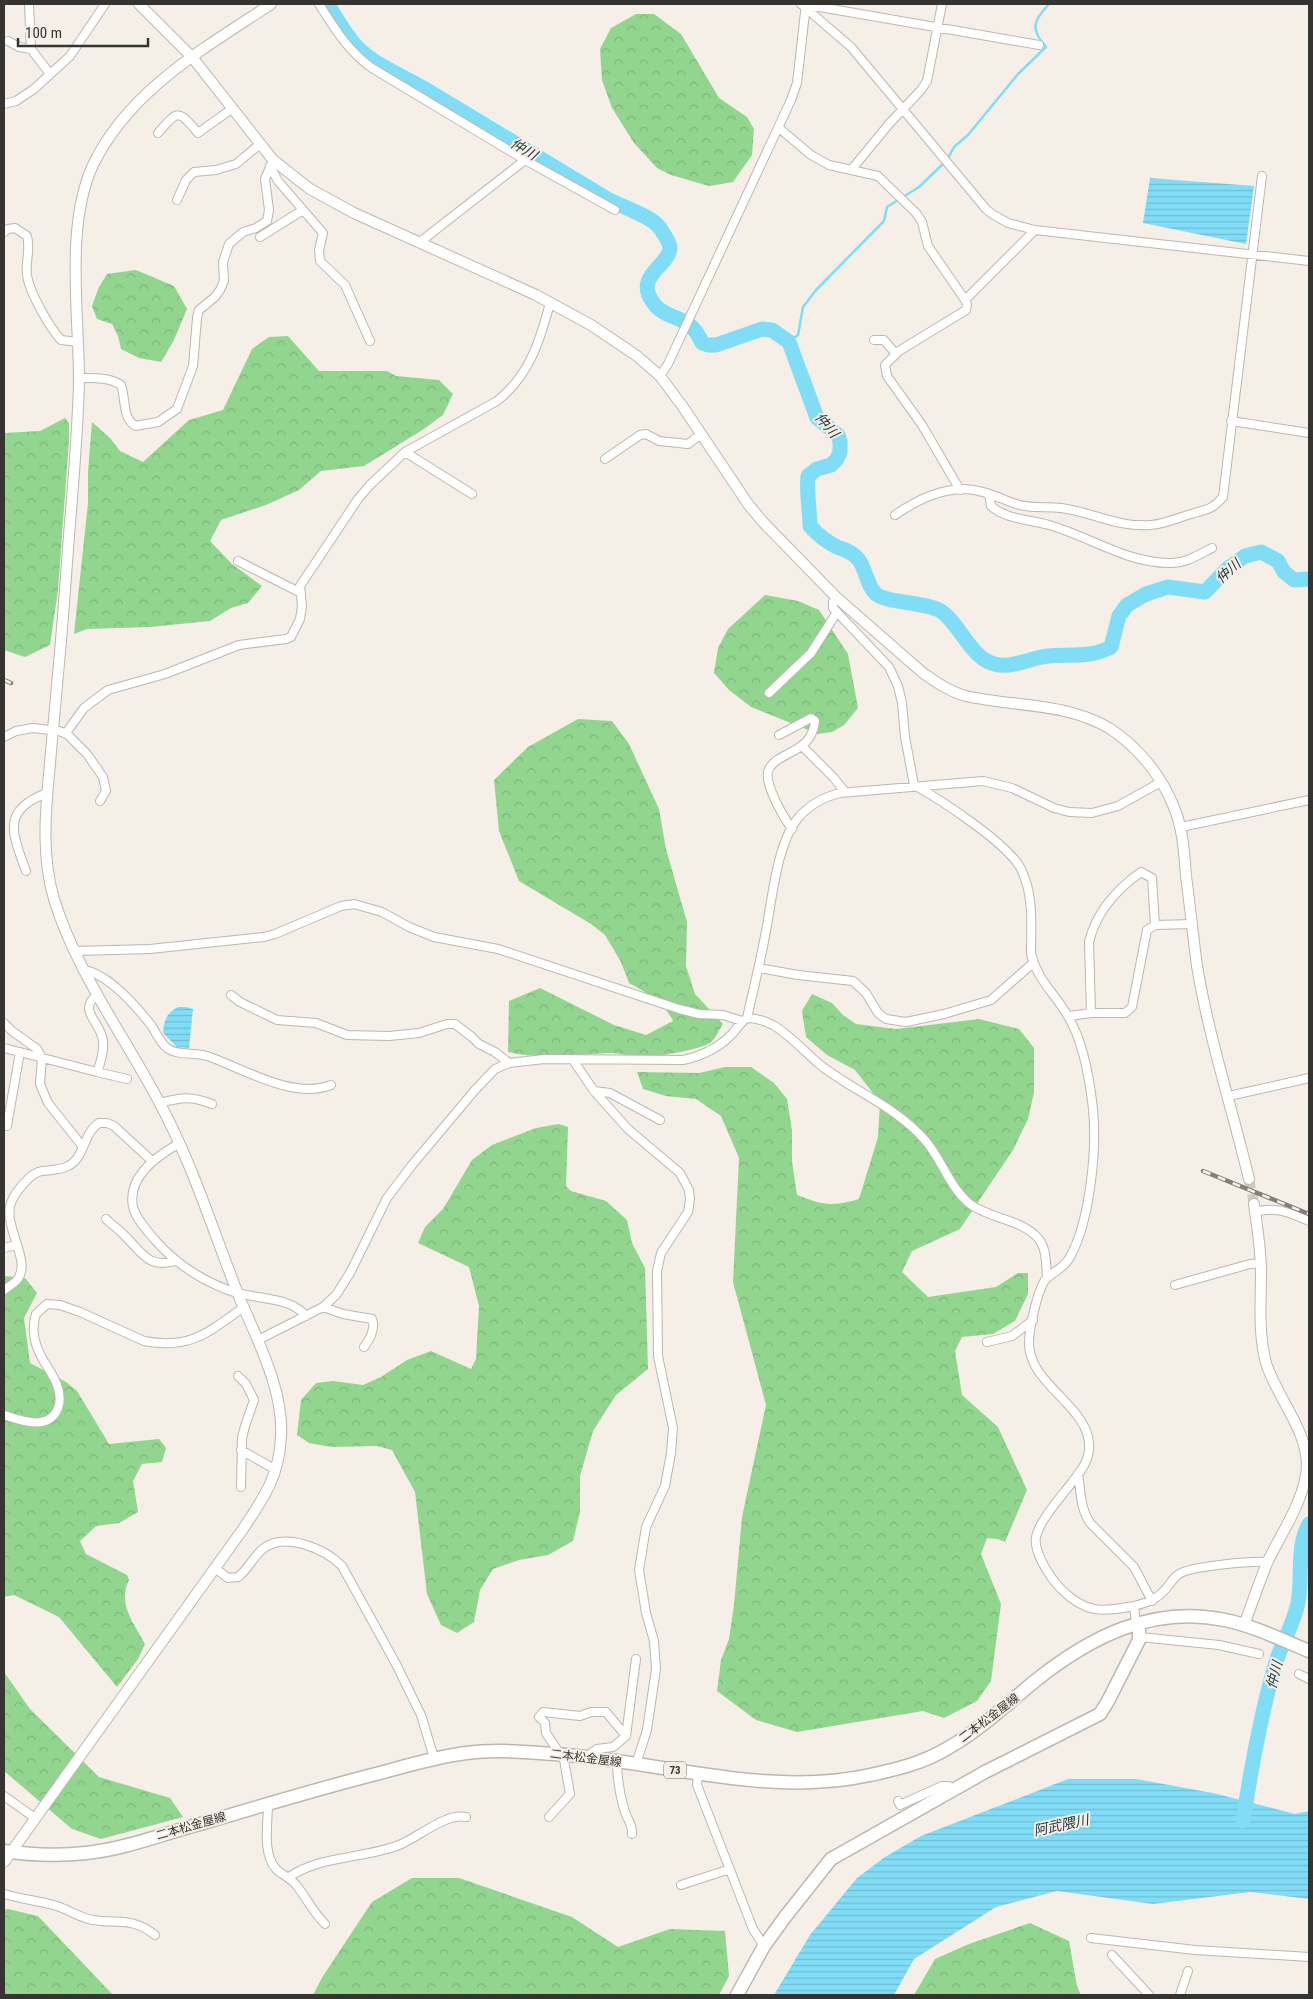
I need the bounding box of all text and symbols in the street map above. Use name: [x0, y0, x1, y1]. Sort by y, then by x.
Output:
scale bar: [18, 15, 148, 47]
text: 100 m: [25, 24, 62, 42]
water label: 仲川: [508, 135, 542, 164]
water label: 仲川: [812, 409, 844, 442]
water label: 仲川: [1212, 554, 1245, 586]
water label: 仲川: [1263, 1657, 1286, 1691]
street label: 二本松金屋線: [956, 1691, 1022, 1745]
street label: 二本松金屋線: [549, 1747, 623, 1769]
road number: 73: [664, 1762, 686, 1778]
street label: 二本松金屋線: [154, 1809, 228, 1843]
water label: 阿武隈川: [1032, 1811, 1092, 1839]

